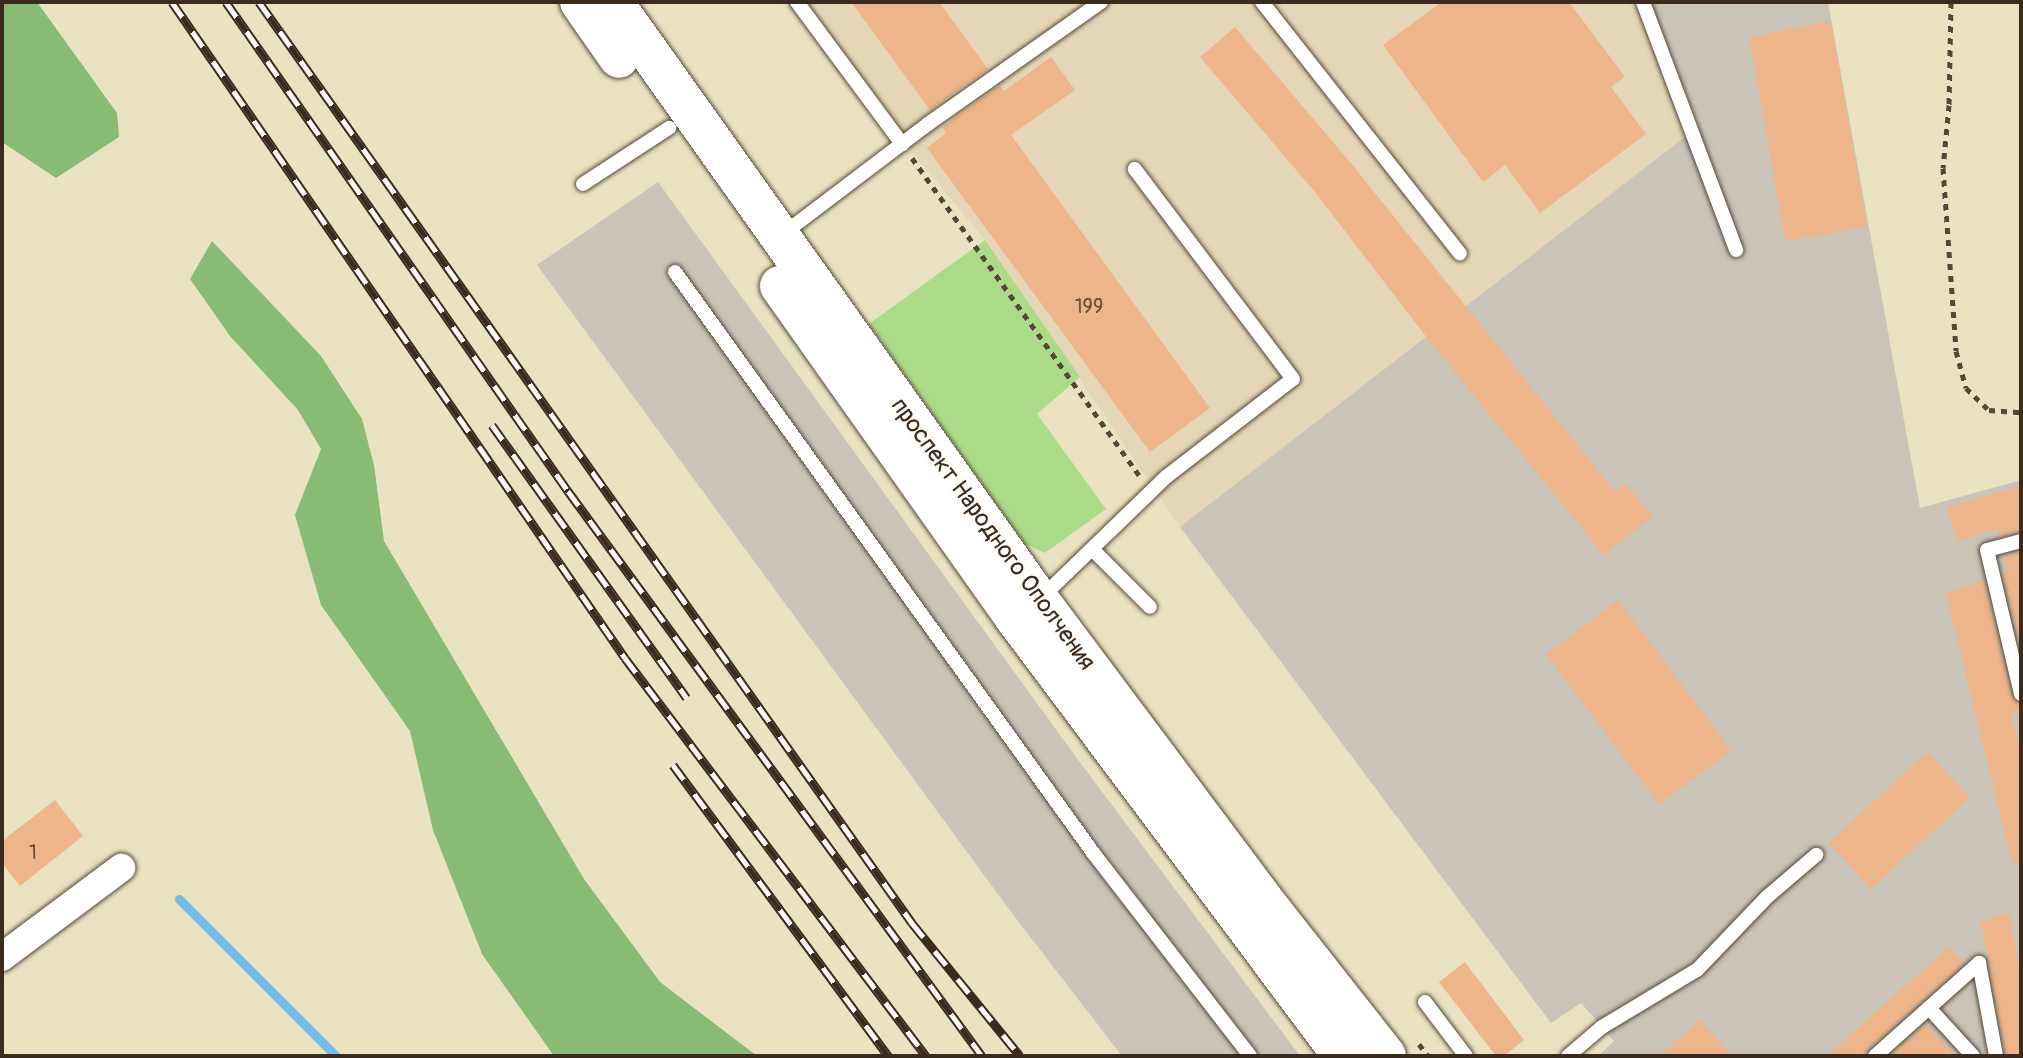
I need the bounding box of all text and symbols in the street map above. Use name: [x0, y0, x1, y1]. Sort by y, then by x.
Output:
house number: 199: [1075, 294, 1103, 318]
street label: проспект Народного Ополчения: [885, 392, 1101, 676]
house number: 1: [29, 840, 37, 864]

